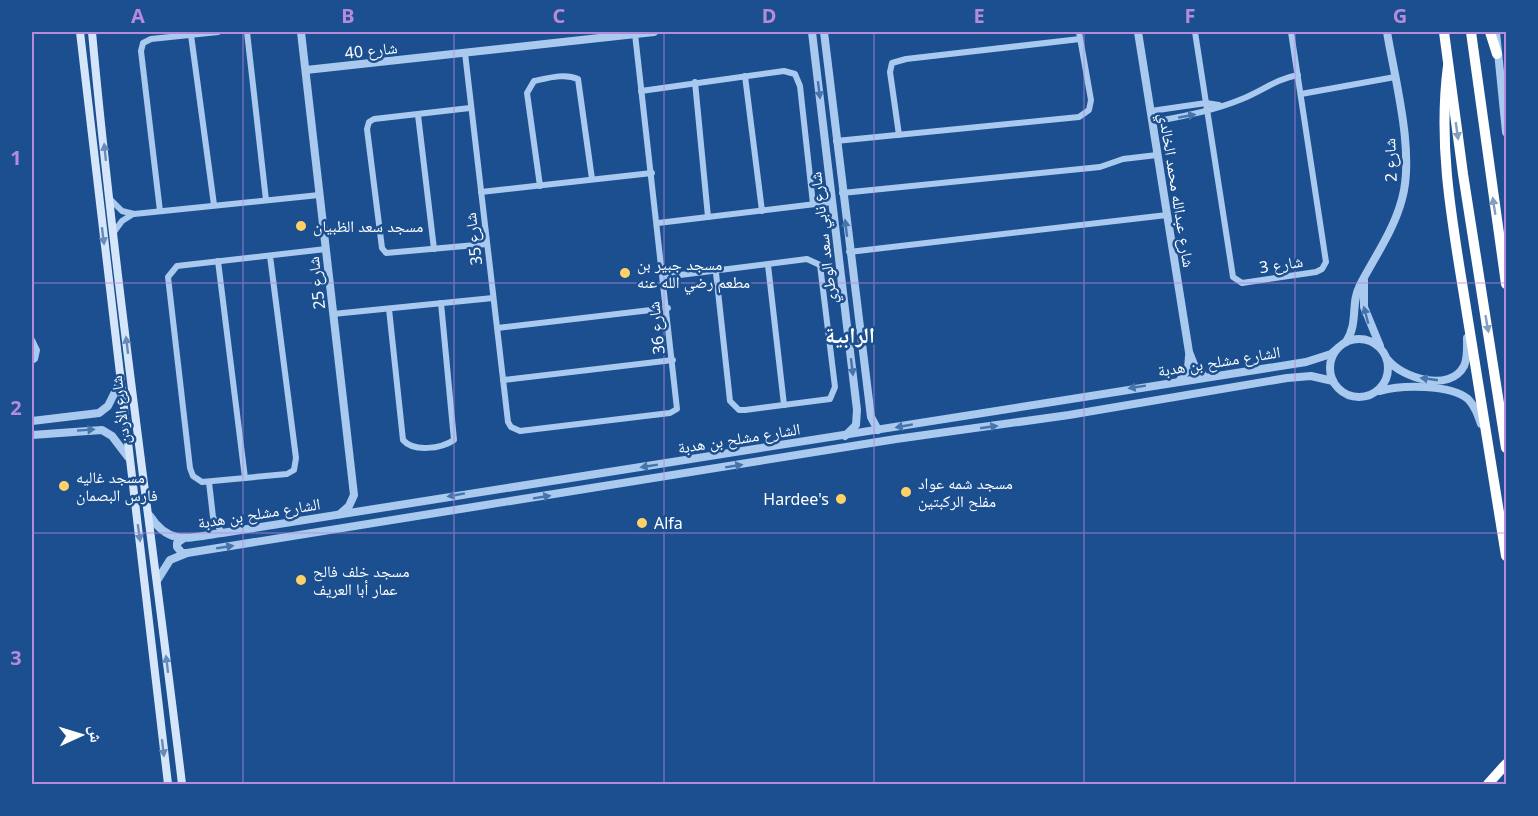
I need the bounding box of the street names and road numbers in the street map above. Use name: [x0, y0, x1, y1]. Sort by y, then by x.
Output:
street label: شارع 40: [344, 36, 398, 64]
street label: شارع عبدالله محمد الخالدي: [1152, 111, 1200, 269]
street label: شارع 2: [1378, 138, 1402, 182]
street label: شارع نابي سعد الوطري: [804, 170, 844, 305]
street label: شارع 35: [459, 211, 487, 267]
street label: شارع 3: [1258, 250, 1304, 278]
street label: شارع 25: [302, 255, 330, 311]
street label: شارع 36: [642, 301, 670, 355]
street label: الشارع مشلح بن هدبة: [1156, 340, 1282, 382]
street label: شارع الأردن: [105, 374, 135, 446]
street label: الشارع مشلح بن هدبة: [676, 417, 802, 459]
street label: الشارع مشلح بن هدبة: [196, 492, 322, 534]

